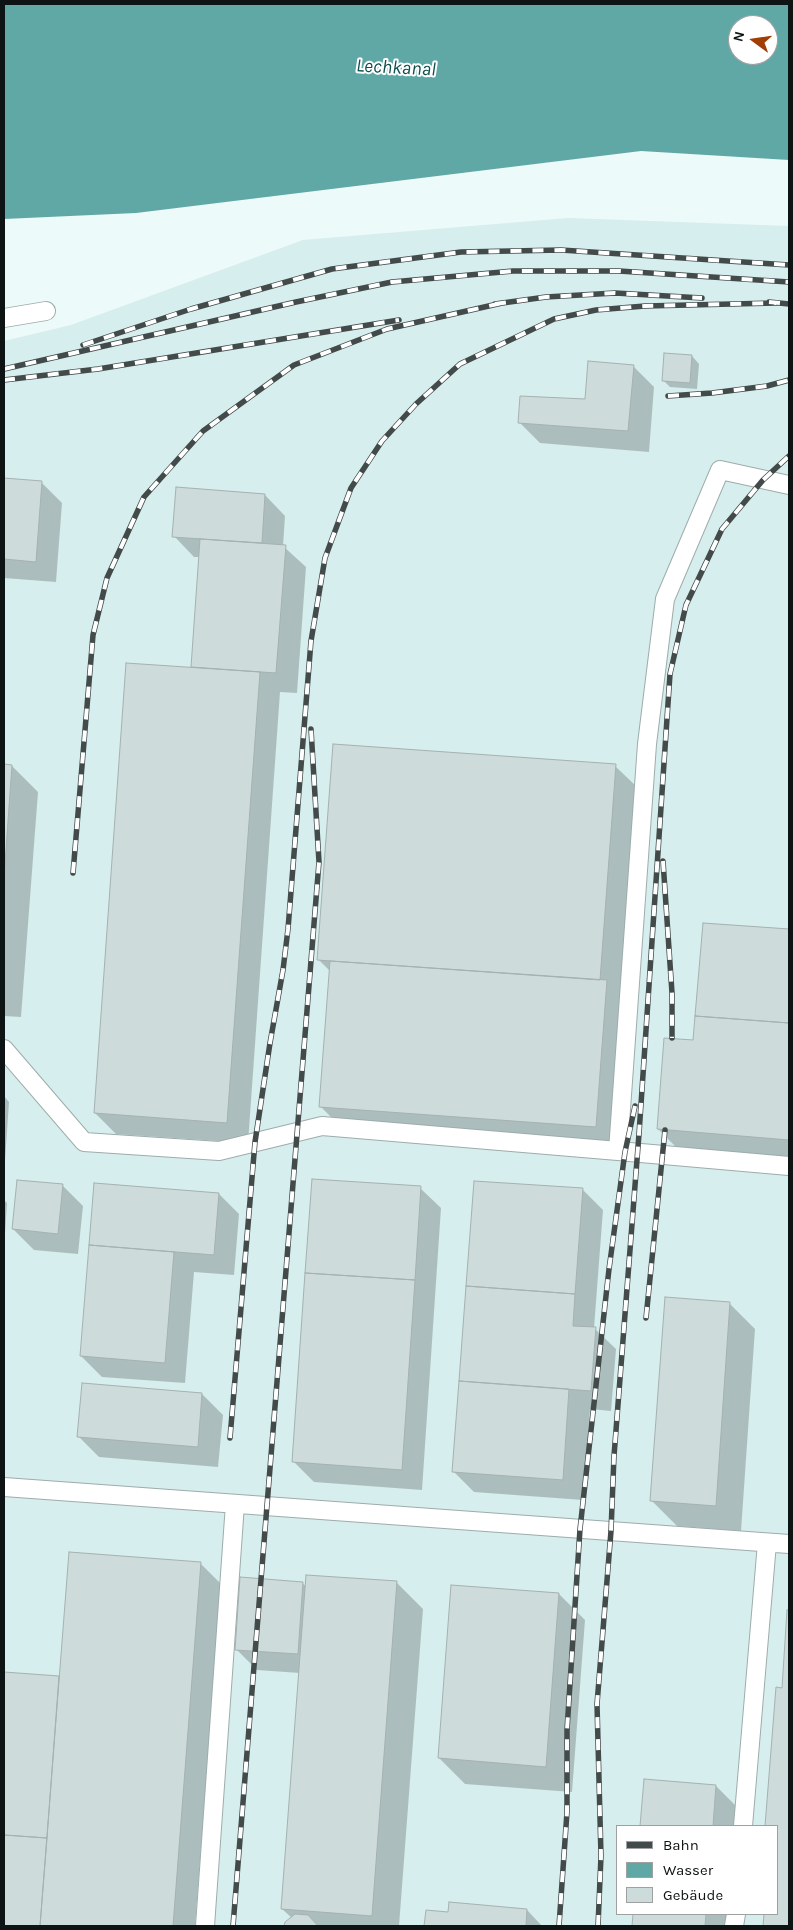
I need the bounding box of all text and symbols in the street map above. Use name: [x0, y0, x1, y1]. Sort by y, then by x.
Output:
north arrow: [728, 15, 778, 65]
text: N: [729, 30, 748, 43]
water label: Lechkanal: [356, 55, 436, 81]
legend: [616, 1825, 778, 1915]
text: Bahn: [663, 1836, 699, 1854]
text: Wasser: [663, 1861, 713, 1879]
text: Gebäude: [663, 1886, 723, 1904]

